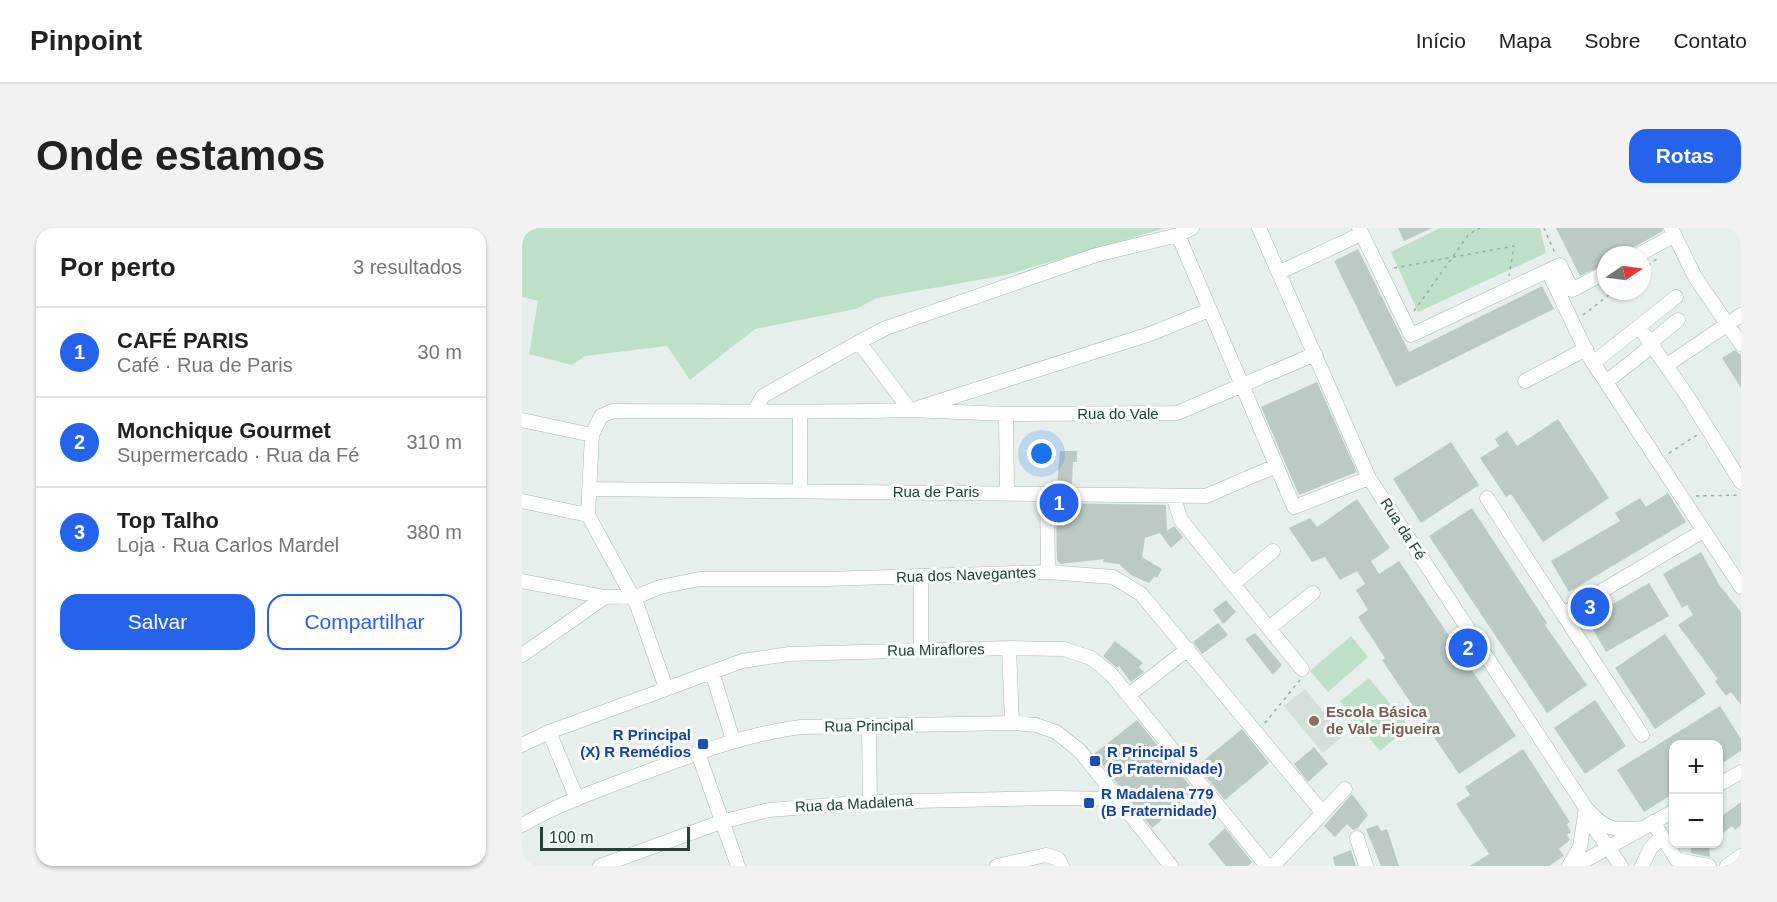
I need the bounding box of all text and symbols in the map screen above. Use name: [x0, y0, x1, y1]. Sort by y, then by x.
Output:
text: Pinpoint: [30, 25, 142, 56]
text: Início: [1416, 29, 1466, 52]
text: Mapa: [1499, 29, 1551, 52]
text: Sobre: [1584, 29, 1640, 52]
text: Contato: [1673, 29, 1747, 52]
button: Rotas: [1629, 129, 1741, 183]
text: Onde estamos: [36, 132, 325, 179]
north arrow: [1597, 246, 1651, 300]
text: Por perto: [60, 252, 176, 282]
text: 3 resultados: [353, 256, 462, 278]
text: CAFÉ PARIS: [117, 328, 249, 353]
text: 1: [74, 341, 85, 363]
text: 30 m: [418, 341, 462, 363]
text: Café · Rua de Paris: [117, 354, 293, 376]
street label: Rua do Vale: [1077, 405, 1159, 422]
text: Monchique Gourmet: [117, 418, 331, 443]
text: 2: [74, 431, 85, 453]
text: 310 m: [406, 431, 462, 453]
your location: [1027, 439, 1056, 468]
text: Supermercado · Rua da Fé: [117, 444, 359, 466]
pin: 1: [1040, 480, 1078, 526]
street label: Rua de Paris: [893, 483, 979, 500]
street label: Rua da Fé: [1377, 495, 1430, 563]
text: Top Talho: [117, 508, 219, 533]
text: 3: [74, 521, 85, 543]
text: 380 m: [406, 521, 462, 543]
text: Loja · Rua Carlos Mardel: [117, 534, 339, 556]
street label: Rua dos Navegantes: [896, 564, 1036, 585]
pin: 3: [1570, 584, 1610, 629]
button: Salvar: [60, 594, 255, 650]
button: Compartilhar: [267, 594, 462, 650]
pin: 2: [1448, 626, 1488, 670]
street label: Rua Miraflores: [887, 640, 985, 659]
place label: Escola Básica de Vale Figueira: [1326, 703, 1441, 737]
marker: Escola Básica de Vale Figueira: [1307, 714, 1321, 728]
street label: Rua Principal: [824, 716, 914, 735]
place label: R Principal (X) R Remédios: [580, 726, 691, 760]
marker: R Principal (X) R Remédios: [696, 737, 710, 751]
map controls: [1669, 740, 1723, 848]
button: +: [1669, 740, 1723, 794]
place label: R Principal 5 (B Fraternidade): [1107, 743, 1223, 777]
marker: R Principal 5 (B Fraternidade): [1088, 754, 1102, 768]
place label: R Madalena 779 (B Fraternidade): [1101, 785, 1217, 819]
street label: Rua da Madalena: [794, 792, 914, 815]
button: −: [1669, 794, 1723, 848]
marker: R Madalena 779 (B Fraternidade): [1082, 796, 1096, 810]
scale bar: [540, 824, 690, 852]
text: 100 m: [549, 829, 593, 846]

